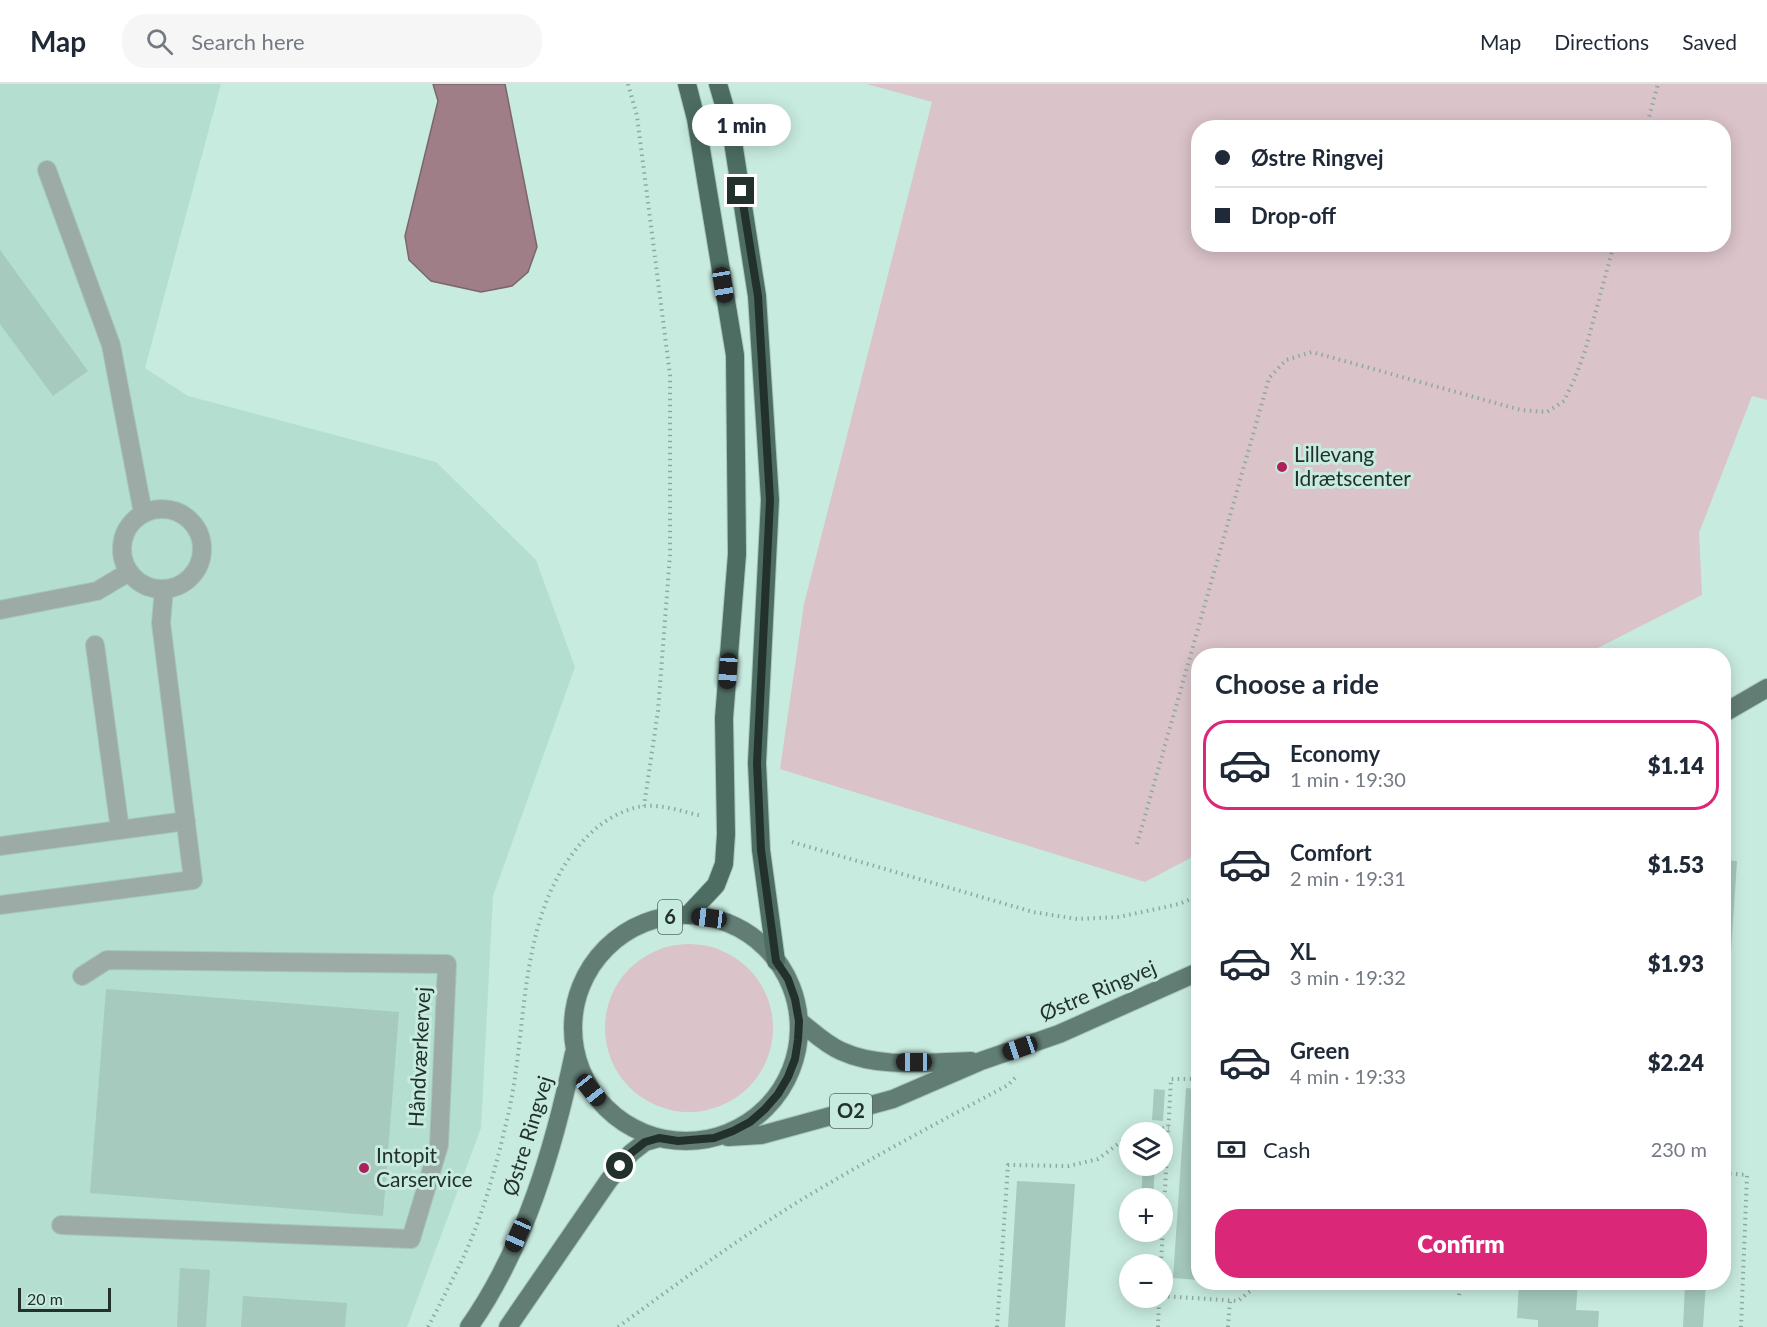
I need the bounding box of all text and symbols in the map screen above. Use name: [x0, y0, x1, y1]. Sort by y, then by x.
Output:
search box: [122, 14, 542, 68]
text: Map: [30, 24, 86, 58]
icon: search: [143, 25, 176, 58]
text: Search here: [191, 28, 305, 55]
text: Map: [1480, 29, 1521, 54]
text: Directions: [1554, 29, 1649, 54]
text: Saved: [1682, 29, 1737, 54]
callout: 1 min: [692, 104, 790, 146]
text: 1 min: [717, 113, 766, 137]
text: Østre Ringvej: [1251, 144, 1384, 171]
route end: [727, 177, 754, 204]
text: Drop-off: [1251, 202, 1336, 229]
car: [711, 266, 735, 304]
place label: Lillevang Idrætscenter: [1294, 441, 1411, 490]
marker: Lillevang Idrætscenter: [1275, 460, 1289, 474]
car: [718, 652, 738, 690]
text: Choose a ride: [1215, 667, 1379, 700]
icon: car: [1218, 738, 1272, 792]
text: Economy: [1290, 740, 1380, 767]
text: $1.14: [1648, 752, 1704, 779]
text: 1 min · 19:30: [1290, 767, 1406, 791]
icon: car: [1218, 837, 1272, 891]
text: Comfort: [1290, 839, 1372, 866]
text: $1.53: [1648, 851, 1704, 878]
text: 2 min · 19:31: [1290, 866, 1406, 890]
road number: 6: [658, 900, 682, 934]
car: [690, 907, 728, 929]
icon: car: [1218, 936, 1272, 990]
text: XL: [1290, 938, 1316, 965]
text: $1.93: [1648, 950, 1704, 977]
street label: Østre Ringvej: [1035, 954, 1160, 1025]
text: 3 min · 19:32: [1290, 965, 1406, 989]
street label: Håndværkervej: [402, 986, 435, 1128]
car: [1000, 1034, 1040, 1062]
icon: car: [1218, 1035, 1272, 1089]
text: Green: [1290, 1037, 1350, 1064]
text: $2.24: [1648, 1049, 1704, 1076]
car: [896, 1053, 932, 1071]
text: 4 min · 19:33: [1290, 1064, 1406, 1088]
car: [573, 1070, 609, 1110]
street label: Østre Ringvej: [496, 1072, 557, 1199]
road number: O2: [830, 1094, 872, 1128]
map controls: [1119, 1122, 1173, 1308]
button: layers: [1119, 1122, 1173, 1176]
icon: cash: [1215, 1133, 1248, 1166]
text: Cash: [1263, 1136, 1310, 1163]
text: 230 m: [1651, 1137, 1707, 1161]
place label: Intopit Carservice: [376, 1142, 473, 1191]
route start: [606, 1152, 633, 1179]
marker: Intopit Carservice: [357, 1161, 371, 1175]
button: +: [1119, 1188, 1173, 1242]
button: Confirm: [1215, 1209, 1707, 1278]
car: [502, 1215, 534, 1255]
button: −: [1119, 1254, 1173, 1308]
scale bar: [18, 1285, 111, 1312]
text: 20 m: [27, 1289, 63, 1308]

